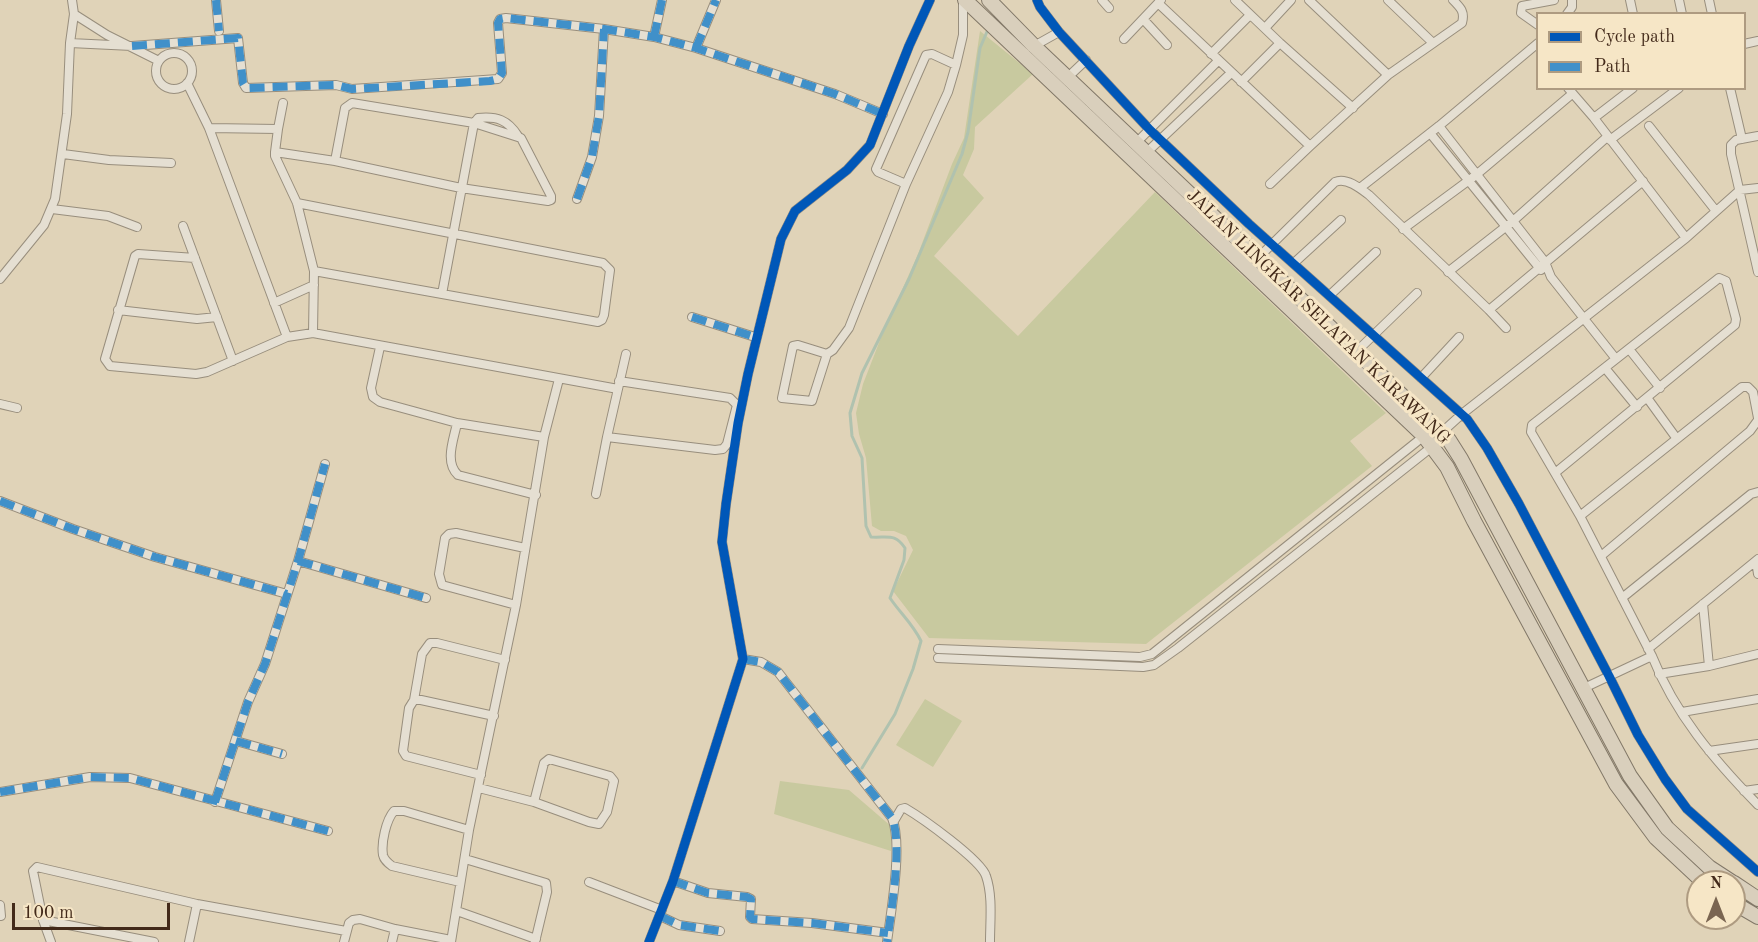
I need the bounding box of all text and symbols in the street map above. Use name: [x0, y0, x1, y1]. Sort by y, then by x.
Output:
legend: [1536, 12, 1746, 90]
text: Cycle path: [1594, 28, 1675, 46]
text: Path: [1594, 58, 1630, 76]
street label: JALAN LINGKAR SELATAN KARAWANG: [1182, 185, 1454, 449]
north arrow: [1686, 870, 1746, 930]
text: N: [1710, 876, 1722, 892]
scale bar: [15, 891, 172, 929]
text: 100 m: [23, 904, 74, 922]

